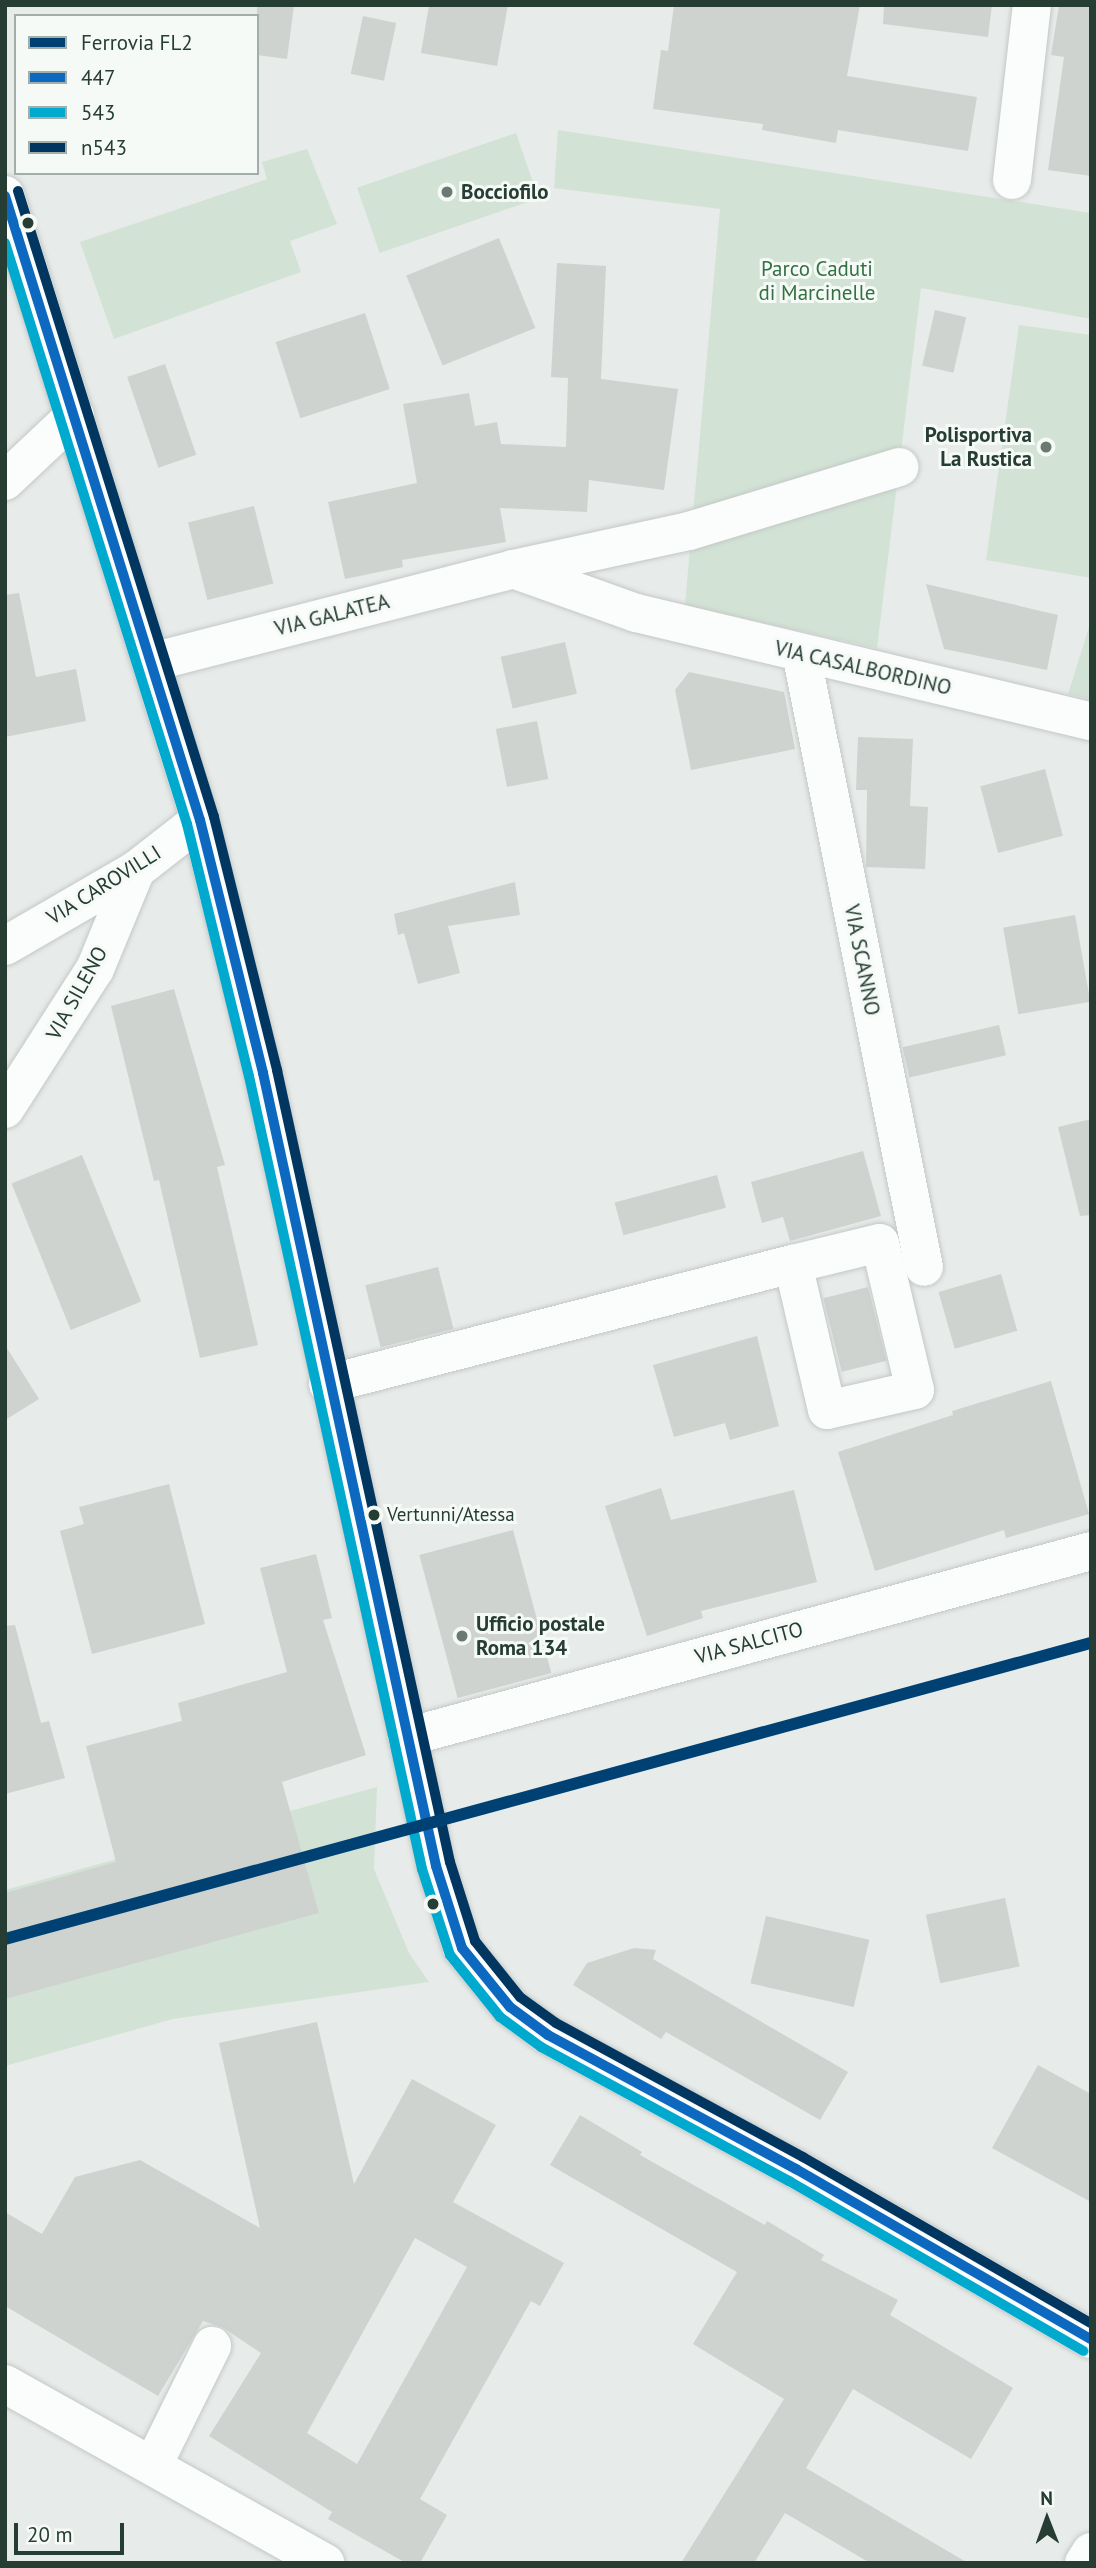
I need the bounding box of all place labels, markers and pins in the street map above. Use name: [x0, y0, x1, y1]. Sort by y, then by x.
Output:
place label: Bocciofilo: [461, 179, 549, 205]
marker: Bocciofilo: [439, 184, 455, 200]
unlabelled marker: [21, 216, 35, 230]
place label: Polisportiva La Rustica: [925, 422, 1032, 472]
marker: Polisportiva La Rustica: [1038, 439, 1054, 455]
place label: Vertunni/Atessa: [387, 1504, 515, 1526]
marker: Vertunni/Atessa: [367, 1508, 381, 1522]
place label: Ufficio postale Roma 134: [476, 1611, 605, 1661]
marker: Ufficio postale Roma 134: [454, 1628, 470, 1644]
unlabelled marker: [426, 1897, 440, 1911]

